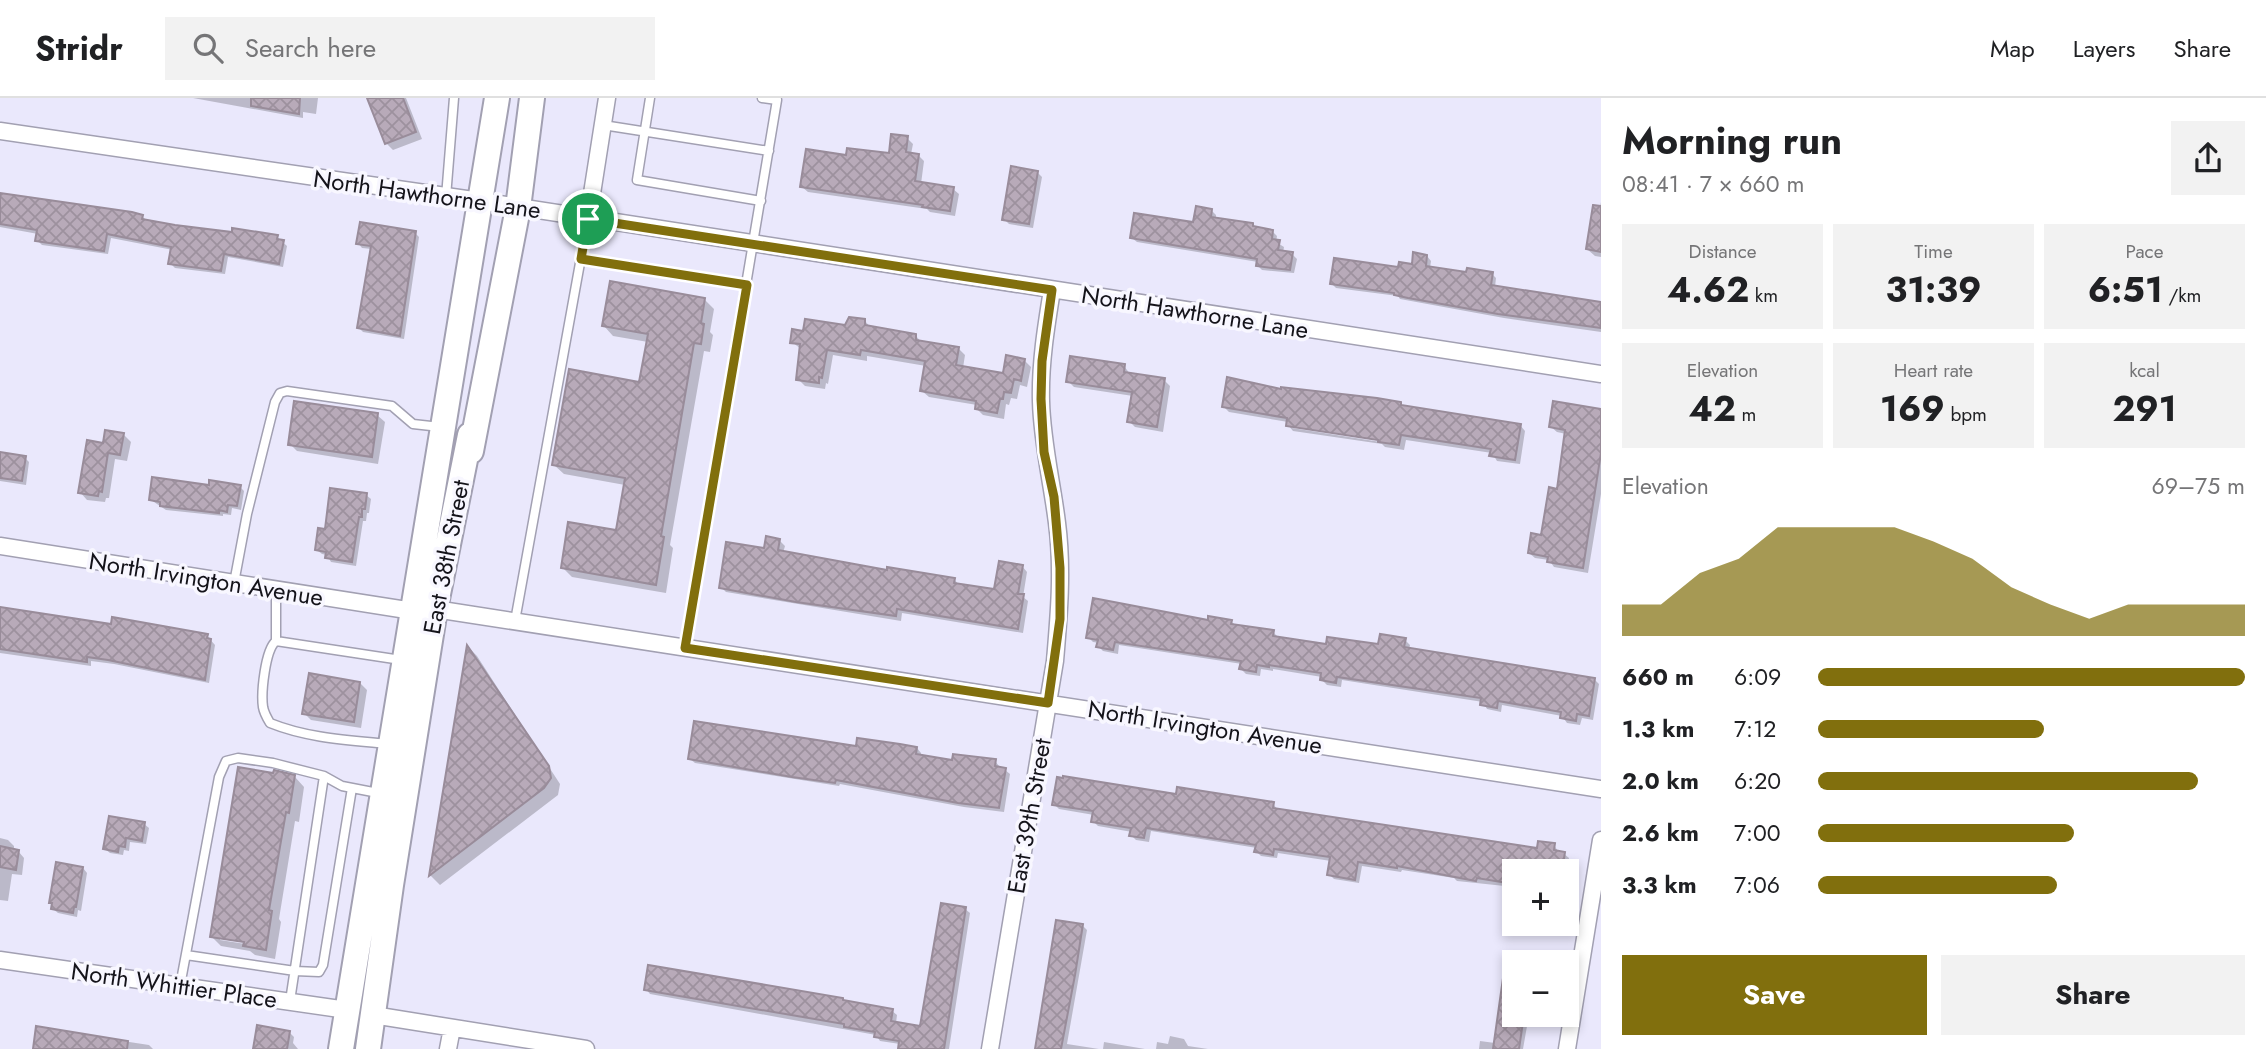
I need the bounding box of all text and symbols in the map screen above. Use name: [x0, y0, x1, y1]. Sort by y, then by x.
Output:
search box: [165, 17, 655, 80]
text: Stridr: [35, 25, 123, 72]
icon: search: [189, 29, 227, 67]
text: Search here: [245, 29, 376, 67]
text: Map: [1990, 31, 2035, 66]
text: Layers: [2073, 31, 2135, 66]
text: Share: [2173, 31, 2231, 66]
text: Morning run: [1622, 113, 1842, 168]
button: share: [2171, 121, 2245, 195]
street label: North Hawthorne Lane: [311, 161, 543, 227]
text: 08:41 · 7 × 660 m: [1622, 167, 1804, 201]
pin: [558, 189, 618, 249]
icon: arrive: [569, 200, 607, 238]
text: Distance: [1688, 238, 1757, 265]
text: Time: [1914, 238, 1953, 265]
text: Pace: [2126, 238, 2163, 265]
text: 4.62: [1667, 265, 1749, 315]
text: 31:39: [1886, 265, 1981, 315]
text: 6:51: [2088, 265, 2163, 315]
street label: North Hawthorne Lane: [1079, 277, 1311, 347]
text: km: [1749, 282, 1778, 309]
text: /km: [2163, 282, 2201, 309]
text: Elevation: [1687, 357, 1758, 384]
text: Heart rate: [1894, 357, 1973, 384]
text: kcal: [2129, 357, 2160, 384]
text: 42: [1689, 384, 1736, 434]
text: 169: [1880, 384, 1945, 434]
text: 291: [2112, 384, 2177, 434]
text: m: [1736, 401, 1756, 428]
text: bpm: [1945, 401, 1987, 428]
text: Elevation: [1622, 469, 1709, 503]
text: 69–75 m: [2152, 469, 2245, 503]
street label: East 38th Street: [414, 477, 478, 637]
street label: North Irvington Avenue: [86, 543, 326, 615]
text: 660 m: [1622, 660, 1694, 694]
text: 6:09: [1734, 660, 1781, 694]
street label: North Irvington Avenue: [1085, 691, 1325, 763]
text: 1.3 km: [1622, 712, 1694, 746]
text: 7:12: [1734, 712, 1776, 746]
street label: East 39th Street: [998, 735, 1060, 896]
text: 2.0 km: [1622, 764, 1699, 798]
text: 6:20: [1734, 764, 1781, 798]
text: 2.6 km: [1622, 816, 1699, 850]
text: 7:00: [1734, 816, 1781, 850]
map controls: [1502, 859, 1579, 1027]
button: +: [1502, 859, 1579, 936]
text: 3.3 km: [1622, 868, 1697, 902]
text: 7:06: [1734, 868, 1780, 902]
button: −: [1502, 950, 1579, 1027]
street label: North Whittier Place: [69, 953, 279, 1017]
button: Save: [1622, 955, 1927, 1035]
button: Share: [1941, 955, 2245, 1035]

